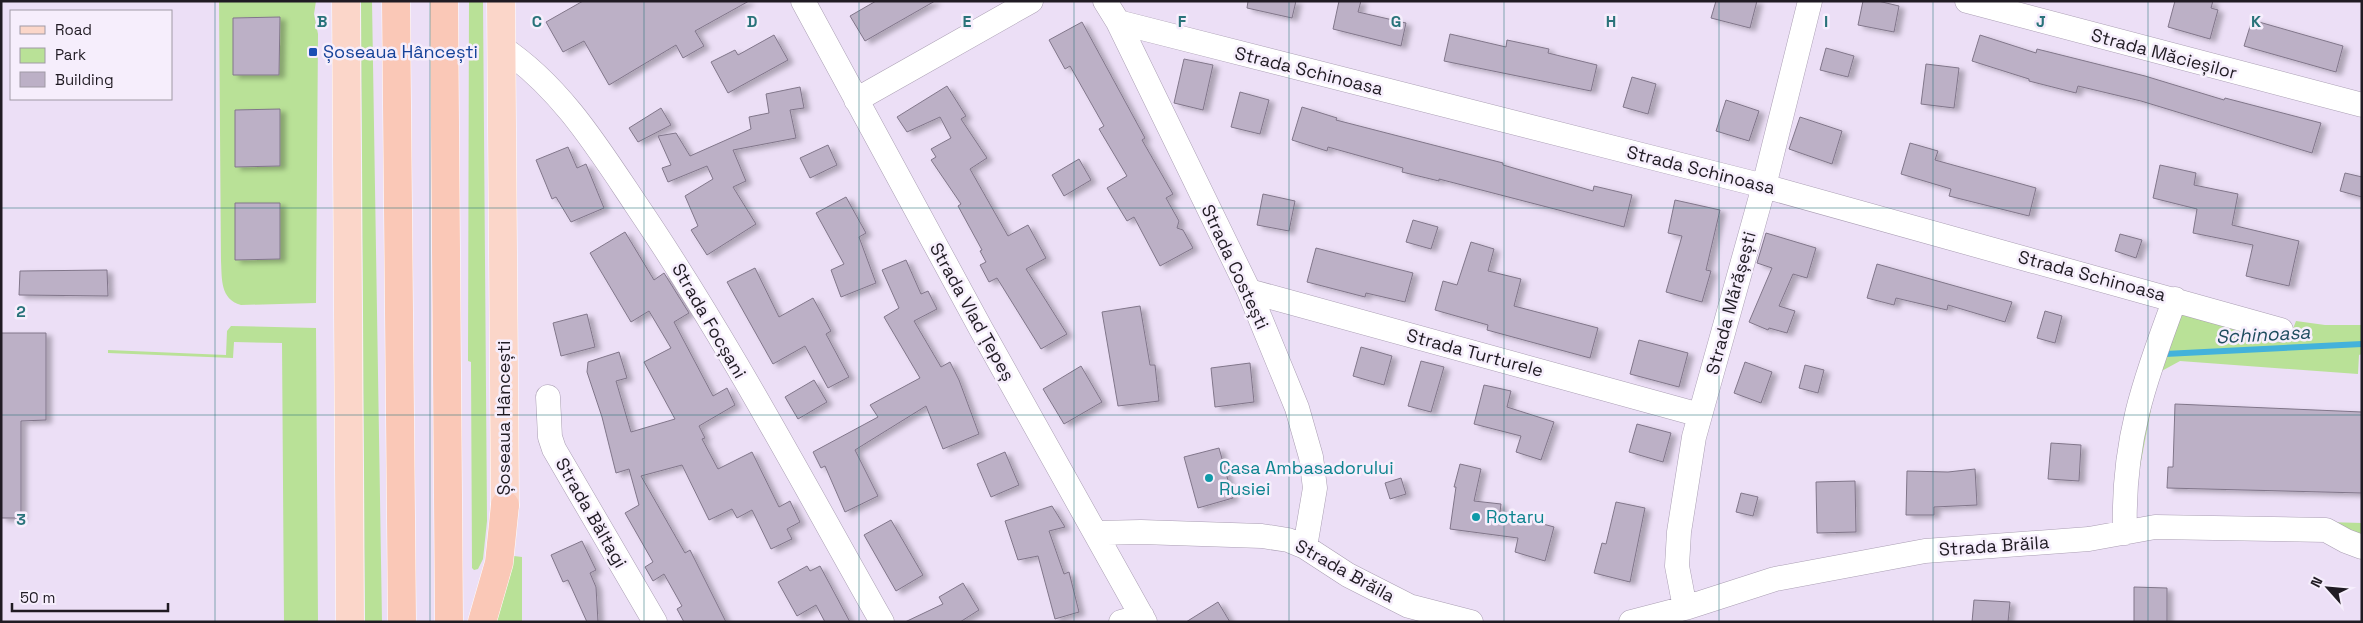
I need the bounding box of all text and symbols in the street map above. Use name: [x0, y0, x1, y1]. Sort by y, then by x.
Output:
legend: [10, 10, 172, 100]
text: B: [317, 11, 327, 32]
text: C: [532, 11, 542, 32]
text: D: [747, 11, 757, 32]
text: E: [963, 11, 972, 32]
text: F: [1178, 11, 1187, 32]
text: G: [1391, 11, 1401, 32]
text: H: [1606, 11, 1616, 32]
text: I: [1824, 11, 1828, 32]
text: J: [2036, 11, 2046, 32]
text: K: [2251, 11, 2261, 32]
text: Road: [55, 20, 92, 39]
street label: Strada Măcieșilor: [2089, 23, 2240, 84]
place label: Șoseaua Hâncești: [323, 40, 478, 63]
street label: Strada Schinoasa: [1233, 41, 1386, 100]
text: Park: [55, 45, 86, 64]
marker: Șoseaua Hâncești: [307, 46, 319, 58]
text: Building: [55, 70, 114, 89]
street label: Strada Schinoasa: [1625, 140, 1778, 199]
street label: Strada Costești: [1197, 201, 1274, 333]
street label: Strada Mărășești: [1700, 229, 1761, 377]
street label: Strada Vlad Țepeș: [925, 238, 1020, 385]
street label: Strada Schinoasa: [2016, 245, 2168, 306]
street label: Strada Focșani: [667, 259, 752, 382]
text: 2: [16, 301, 26, 322]
water label: Schinoasa: [2215, 320, 2311, 349]
street label: Strada Turturele: [1404, 323, 1546, 382]
street label: Șoseaua Hâncești: [492, 341, 515, 496]
street label: Strada Băltagi: [551, 454, 632, 572]
place label: Casa Ambasadorului Rusiei: [1219, 456, 1394, 500]
marker: Casa Ambasadorului Rusiei: [1203, 472, 1215, 484]
place label: Rotaru: [1486, 505, 1545, 528]
text: 3: [16, 509, 26, 530]
marker: Rotaru: [1470, 511, 1482, 523]
street label: Strada Brăila: [1938, 530, 2050, 561]
street label: Strada Brăila: [1291, 534, 1399, 607]
north arrow: [2303, 563, 2353, 613]
text: N: [2306, 574, 2327, 590]
scale bar: [12, 580, 169, 612]
text: 50 m: [20, 588, 55, 607]

